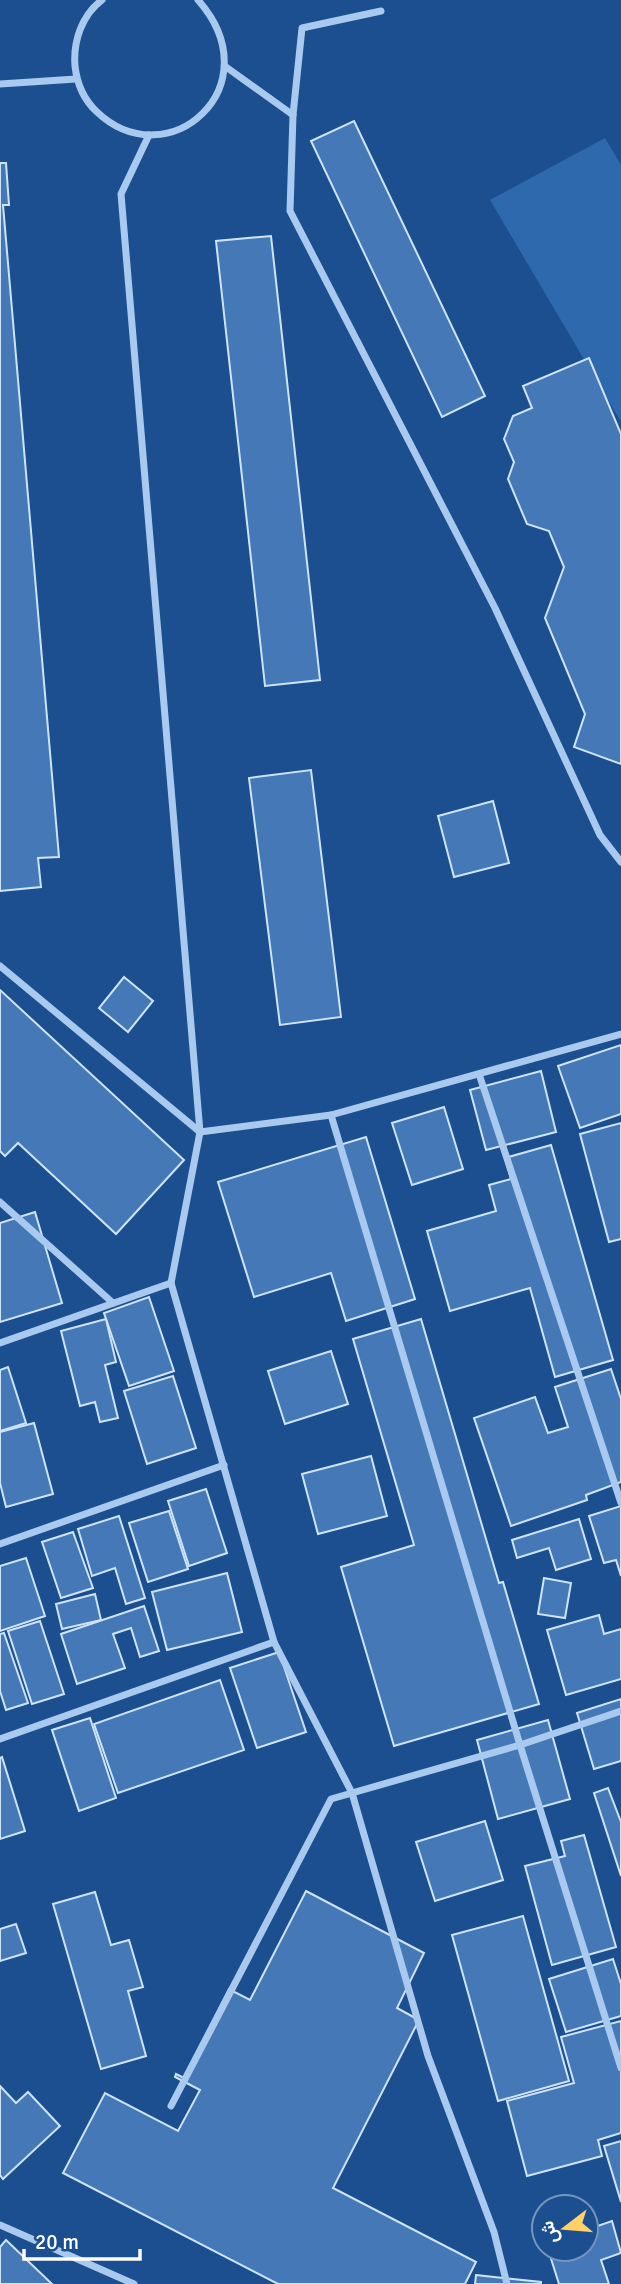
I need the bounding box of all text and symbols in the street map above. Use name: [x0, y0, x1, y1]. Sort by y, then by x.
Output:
north arrow: [530, 2193, 600, 2263]
scale bar: [24, 2218, 140, 2262]
text: ش: [535, 2218, 564, 2247]
text: 20 m: [35, 2229, 79, 2255]

